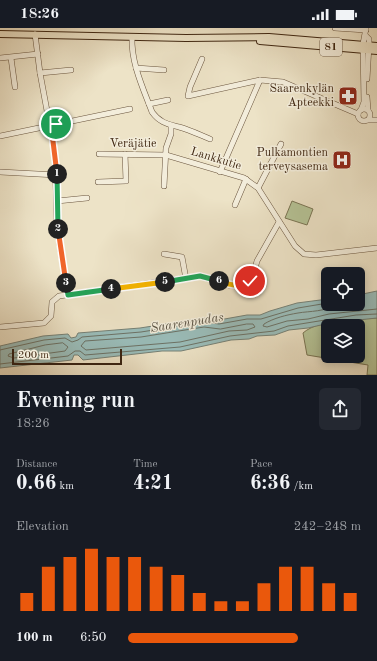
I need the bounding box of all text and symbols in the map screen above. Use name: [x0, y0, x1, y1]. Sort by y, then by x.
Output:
text: 18:26: [20, 7, 59, 22]
road number: 81: [320, 38, 342, 56]
place label: Saarenkylän Apteekki: [270, 83, 335, 109]
pharmacy icon: Saarenkylän Apteekki: [337, 85, 359, 107]
pin: [39, 107, 73, 141]
icon: arrive: [45, 113, 67, 135]
street label: Veräjätie: [109, 138, 157, 150]
street label: Lankkutie: [189, 146, 243, 173]
place label: Pulkamontien terveysasema: [257, 147, 329, 173]
hospital icon: Pulkamontien terveysasema: [331, 149, 353, 171]
pin: 1: [47, 164, 67, 184]
text: 1: [54, 168, 60, 179]
pin: 2: [48, 219, 68, 239]
text: 2: [55, 223, 61, 234]
pin: [233, 264, 267, 298]
map controls: [321, 267, 365, 363]
button: locate: [321, 267, 365, 311]
icon: check: [239, 270, 261, 292]
pin: 6: [209, 271, 229, 291]
pin: 5: [155, 272, 175, 292]
pin: 3: [56, 273, 76, 293]
text: 6: [216, 275, 222, 286]
text: 5: [162, 276, 168, 287]
text: 3: [63, 277, 69, 288]
pin: 4: [101, 279, 121, 299]
text: 4: [108, 283, 114, 294]
water label: Saarenpudas: [149, 311, 225, 335]
button: layers: [321, 319, 365, 363]
scale bar: [12, 347, 122, 366]
text: 200 m: [18, 350, 49, 361]
button: share: [319, 388, 361, 430]
text: Evening run: [16, 390, 135, 412]
text: 18:26: [16, 417, 50, 430]
text: Distance: [16, 459, 57, 470]
text: Time: [133, 459, 158, 470]
text: Pace: [250, 459, 272, 470]
text: 0.66: [16, 474, 56, 494]
text: 4:21: [133, 474, 173, 494]
text: 6:36: [250, 474, 290, 494]
text: km: [56, 481, 74, 492]
text: /km: [290, 481, 313, 492]
text: Elevation: [16, 520, 69, 533]
text: 242–248 m: [294, 520, 361, 533]
text: 100 m: [16, 631, 53, 644]
text: 6:50: [80, 631, 106, 644]

